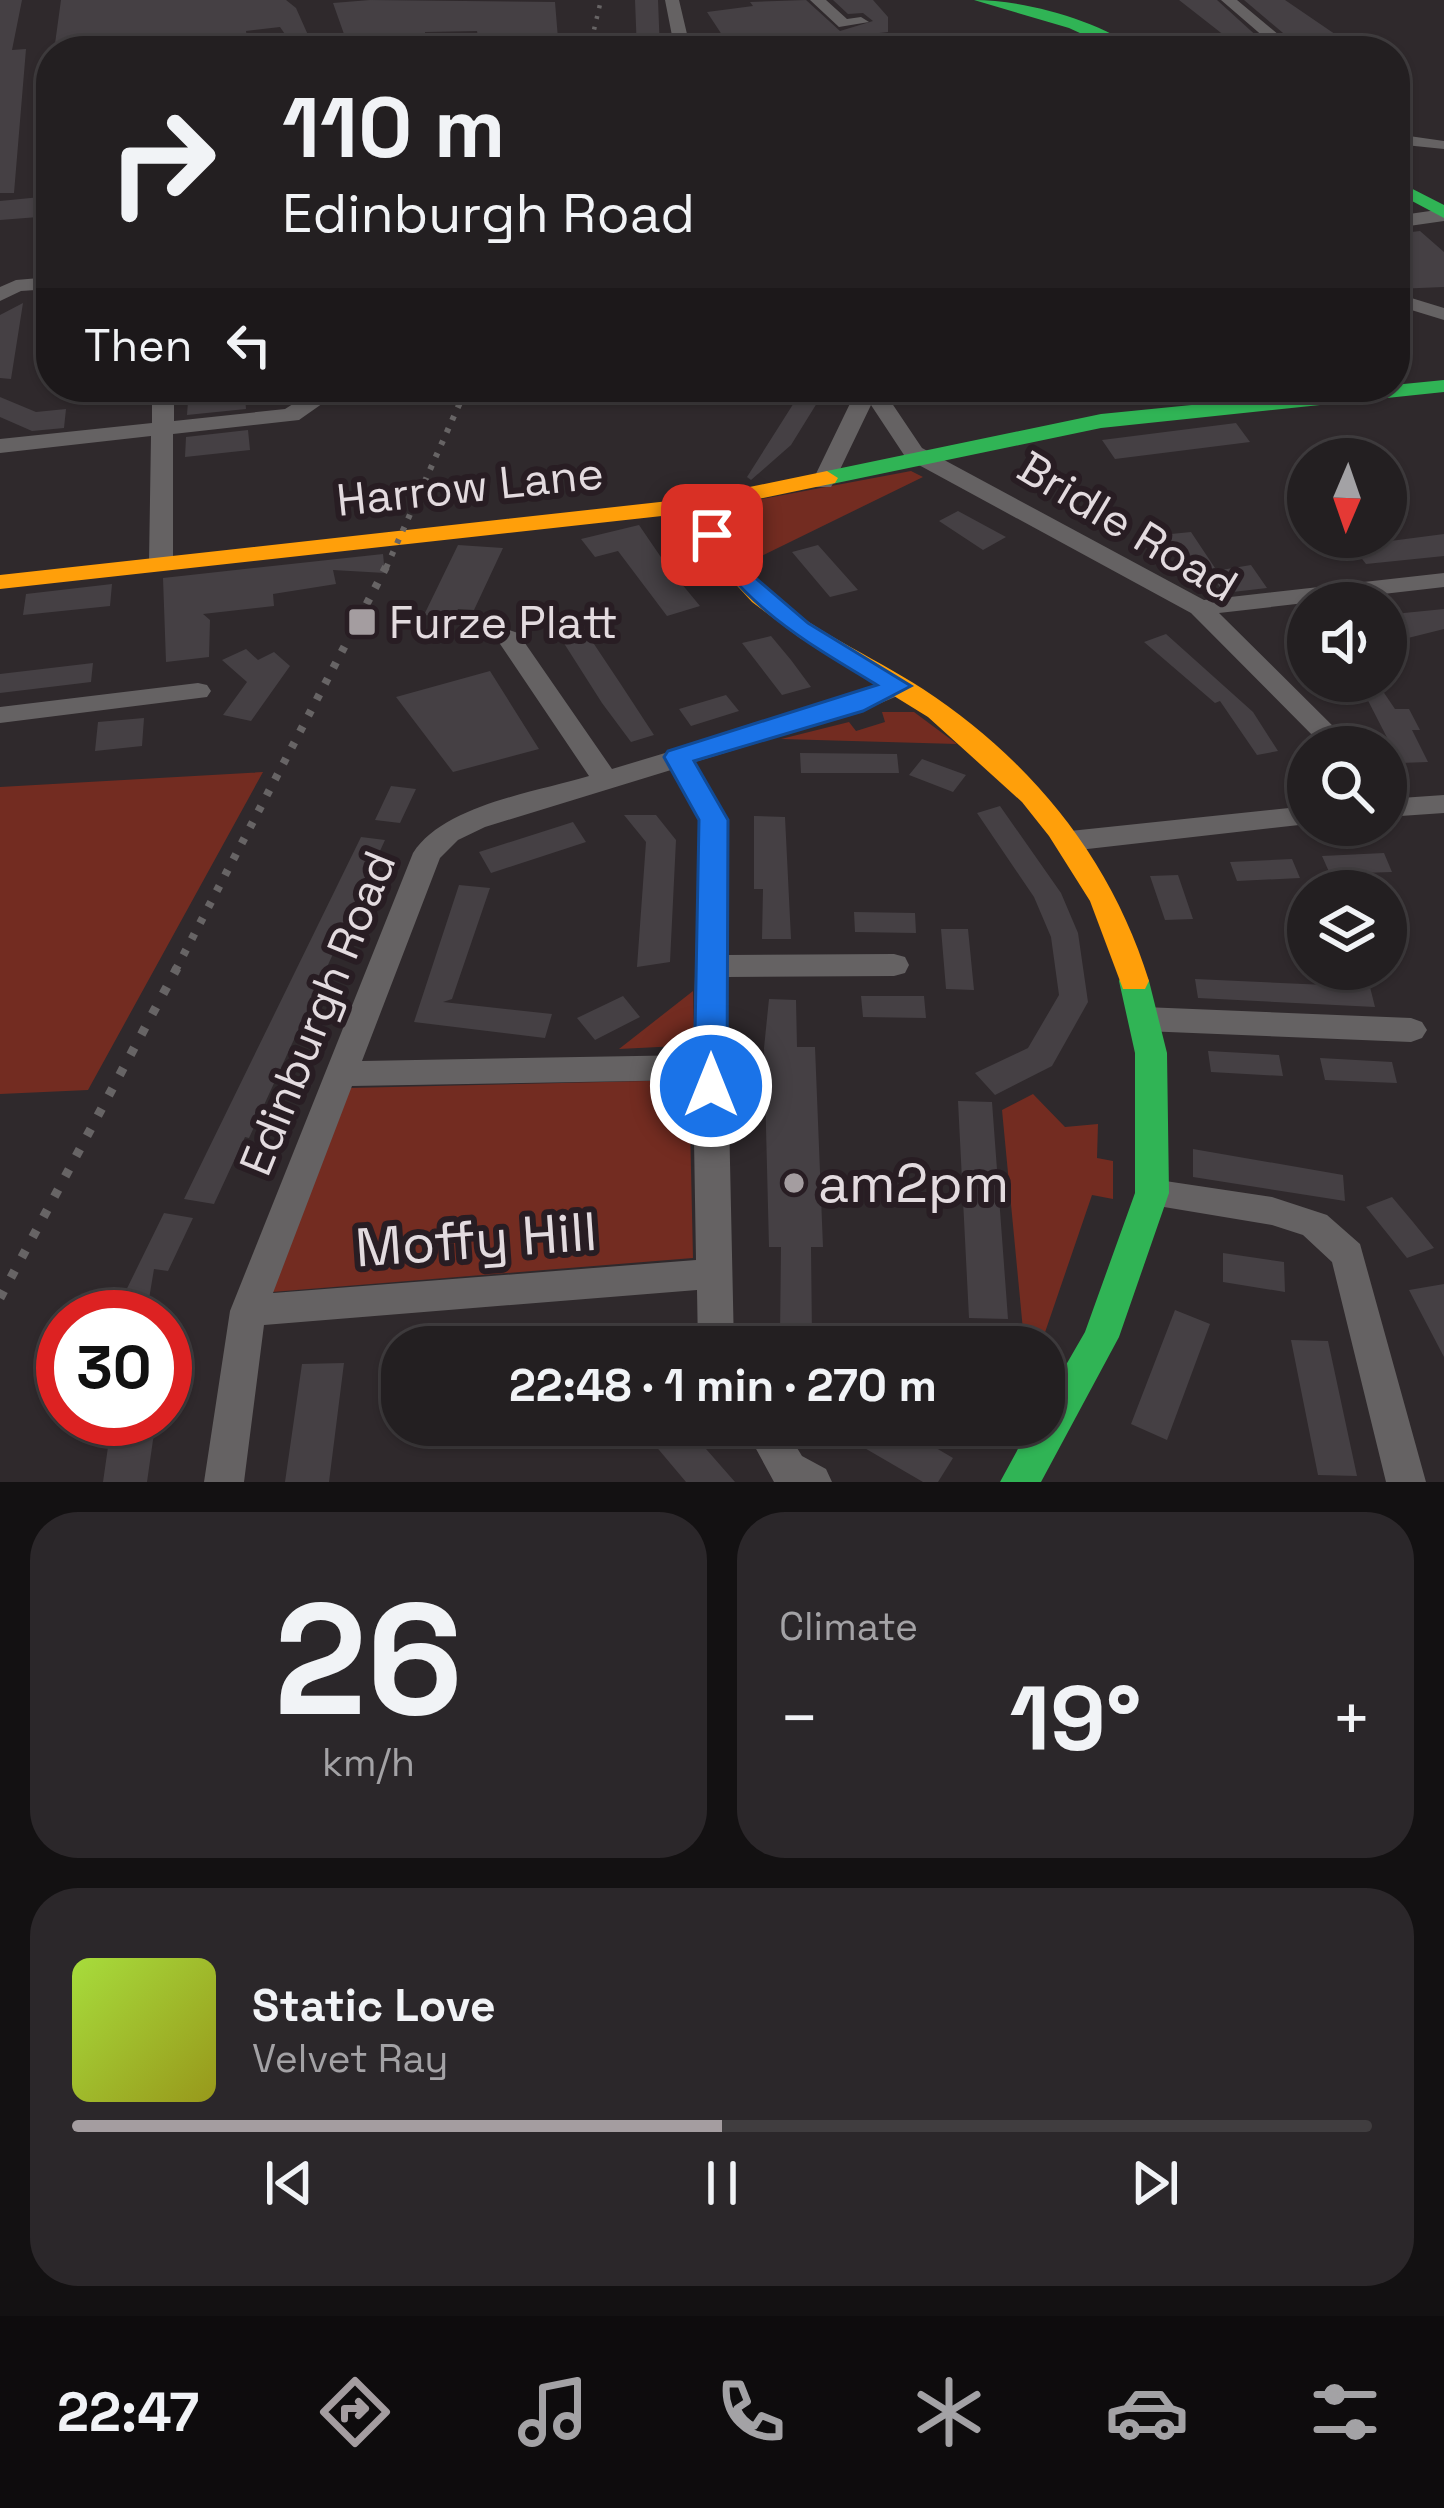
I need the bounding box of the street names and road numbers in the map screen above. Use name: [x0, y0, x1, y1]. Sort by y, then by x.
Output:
street label: Bridle Road: [1007, 439, 1248, 614]
street label: Harrow Lane: [334, 444, 606, 529]
street label: Edinburgh Road: [227, 843, 408, 1183]
street label: Moffy Hill: [353, 1197, 599, 1282]

